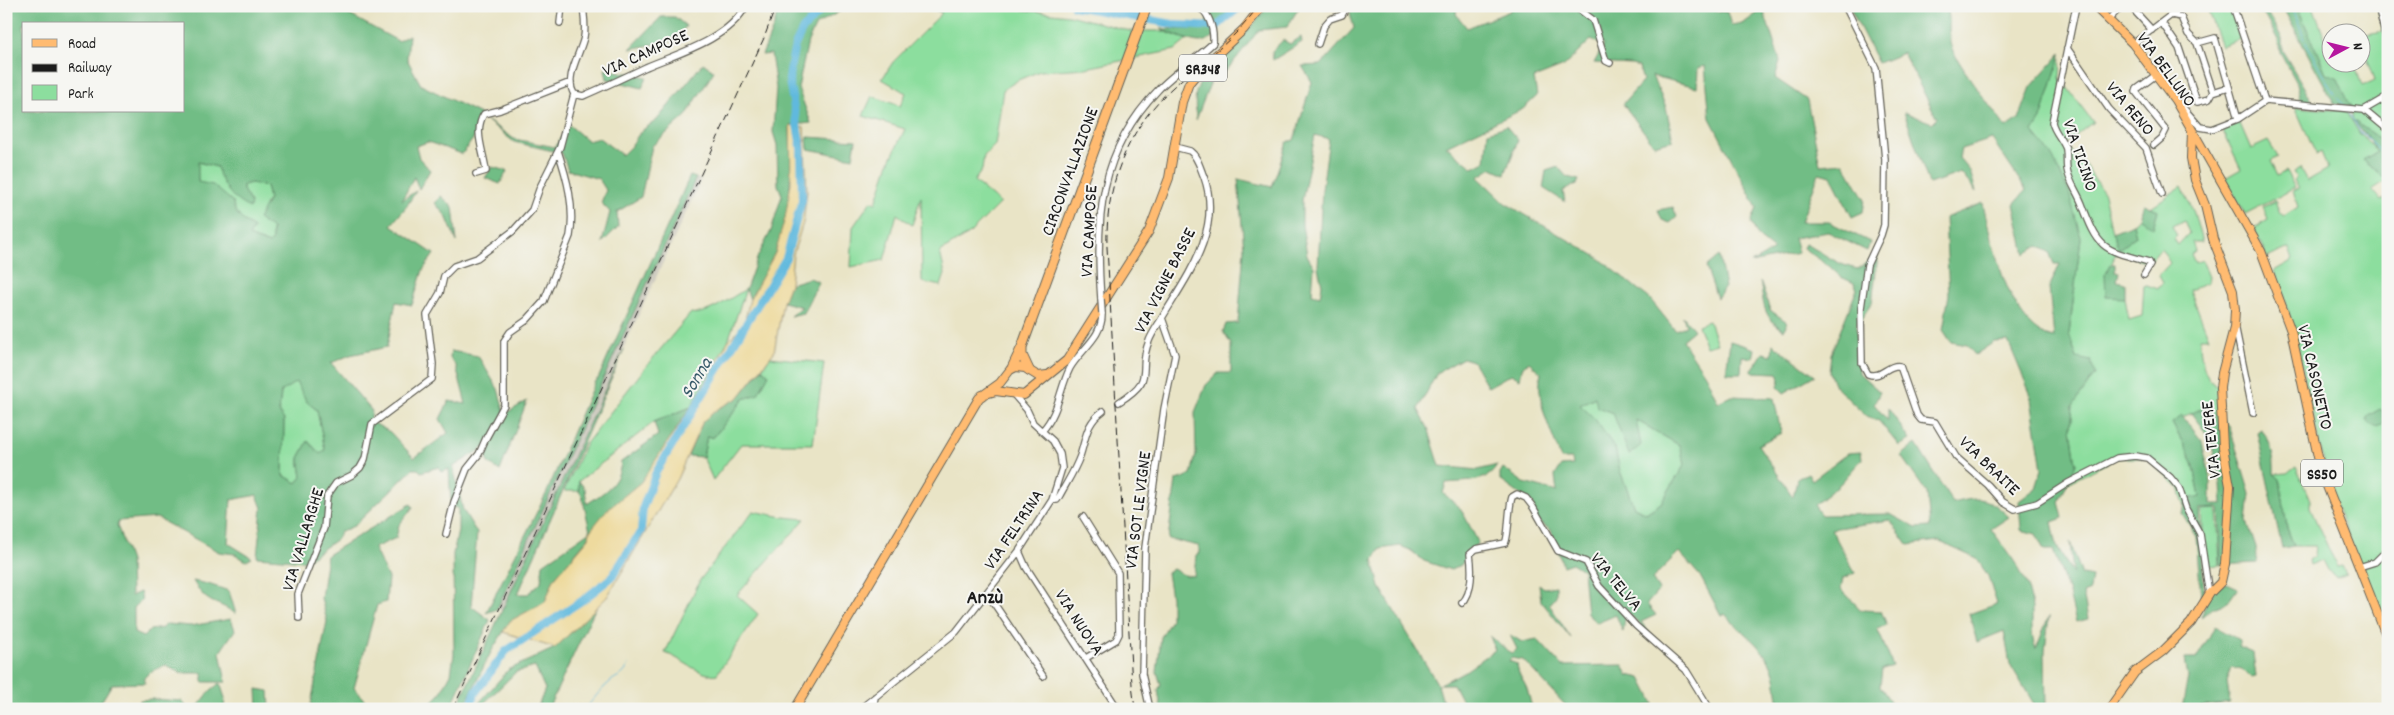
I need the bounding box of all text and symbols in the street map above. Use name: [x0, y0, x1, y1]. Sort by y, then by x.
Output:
legend: [22, 22, 185, 112]
north arrow: [2322, 22, 2372, 72]
street label: VIA CAMPOSE: [599, 24, 693, 84]
street label: VIA BELLUNO: [2129, 28, 2201, 113]
text: Road: [68, 34, 96, 56]
text: N: [2347, 42, 2367, 51]
road number: SR348: [1179, 54, 1227, 82]
text: Railway: [68, 58, 112, 80]
street label: VIA RENO: [2099, 77, 2159, 142]
text: Park: [68, 84, 94, 106]
street label: CIRCONVALLAZIONE: [1036, 104, 1106, 240]
street label: VIA TICINO: [2055, 116, 2103, 195]
street label: VIA CAMPOSE: [1076, 185, 1105, 278]
street label: VIA VIGNE BASSE: [1129, 224, 1203, 338]
street label: VIA CASONETTO: [2289, 323, 2338, 432]
water label: Sonna: [675, 352, 721, 404]
street label: VIA TEVERE: [2196, 400, 2229, 479]
street label: VIA BRAITE: [1952, 431, 2024, 502]
street label: VIA SOT LE VIGNE: [1120, 450, 1159, 570]
road number: SS50: [2301, 459, 2343, 486]
street label: VIA VALLARGHE: [277, 485, 332, 594]
street label: VIA FELTRINA: [979, 485, 1051, 576]
street label: VIA TELVA: [1583, 548, 1647, 617]
district label: Anzù: [967, 585, 1003, 613]
street label: VIA NUOVA: [1047, 585, 1109, 662]

